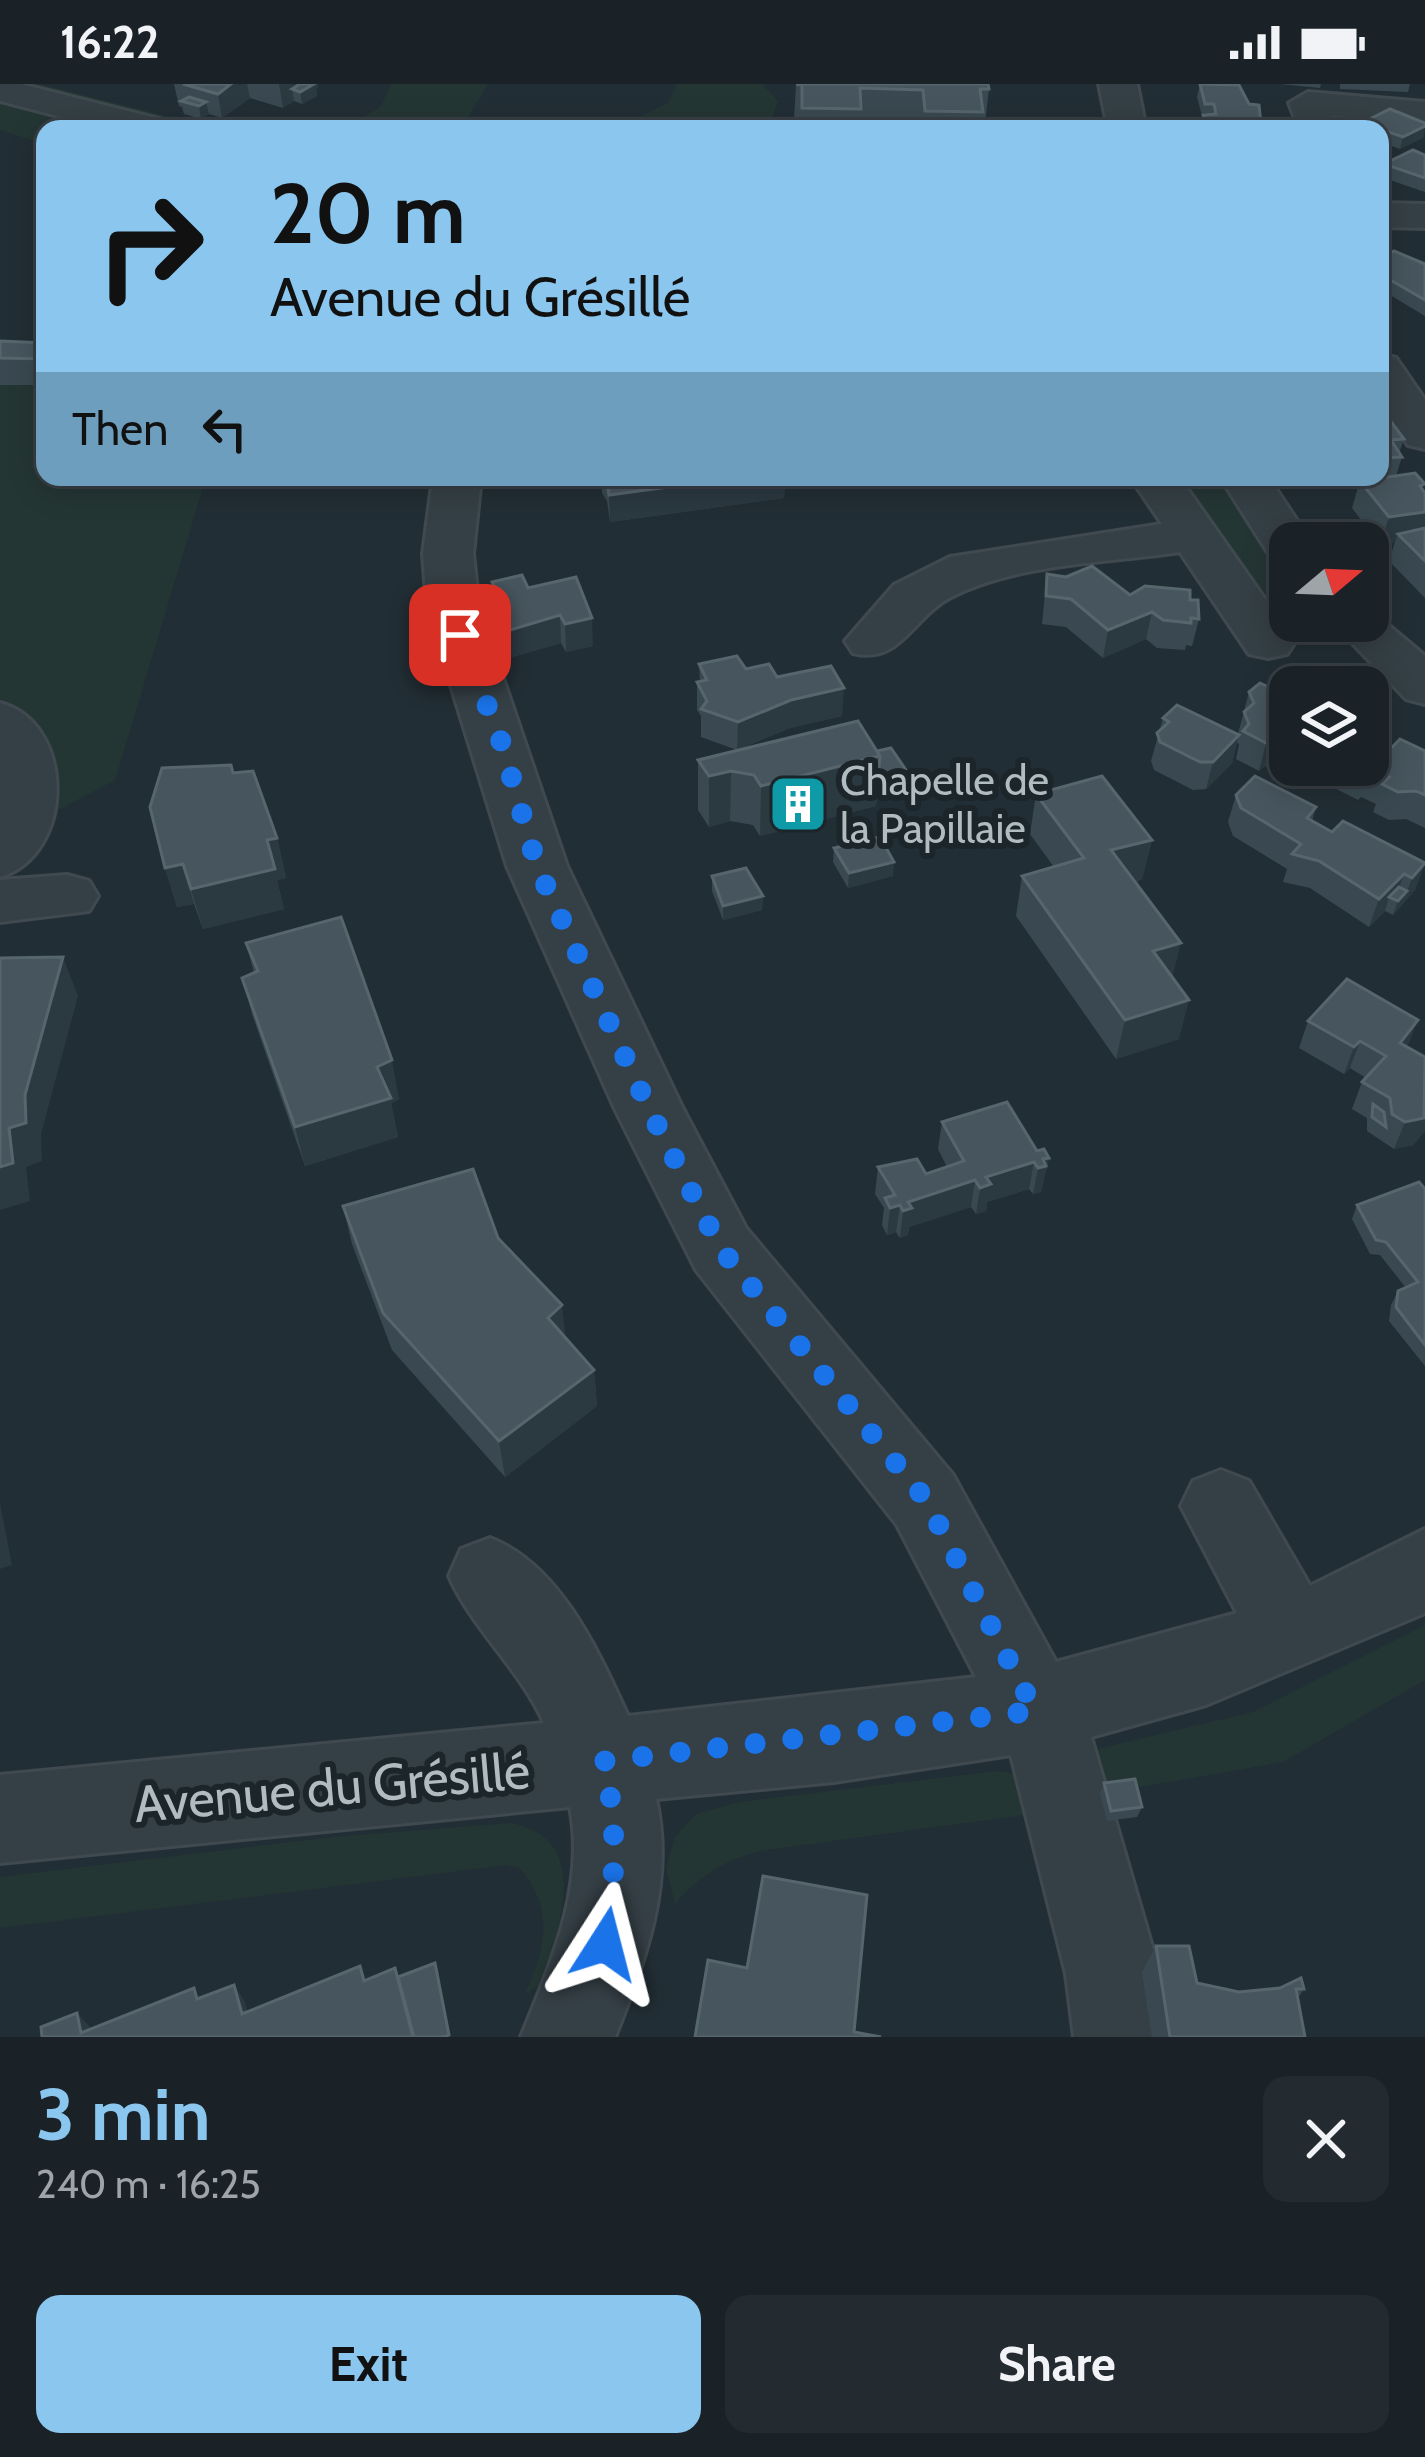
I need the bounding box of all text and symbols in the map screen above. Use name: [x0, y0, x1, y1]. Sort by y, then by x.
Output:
text: 16:22: [60, 15, 160, 69]
text: 20 m: [270, 162, 466, 264]
icon: right: [72, 168, 228, 324]
text: Avenue du Grésillé: [270, 264, 690, 330]
icon: left: [192, 396, 258, 462]
text: Then: [72, 402, 168, 456]
north arrow: [1269, 522, 1389, 642]
map controls: [1269, 522, 1389, 786]
pin: [409, 584, 511, 686]
icon: arrive: [427, 602, 493, 668]
button: layers: [1269, 666, 1389, 786]
place label: Chapelle de la Papillaie: [840, 754, 1049, 854]
building icon: Chapelle de la Papillaie: [767, 773, 829, 835]
street label: Avenue du Grésillé: [132, 1739, 532, 1835]
position arrow: [542, 1881, 668, 2007]
text: 3 min: [36, 2071, 211, 2158]
button: close: [1263, 2076, 1389, 2202]
text: 240 m · 16:25: [36, 2160, 261, 2208]
button: Exit: [36, 2295, 701, 2433]
button: Share: [725, 2295, 1389, 2433]

